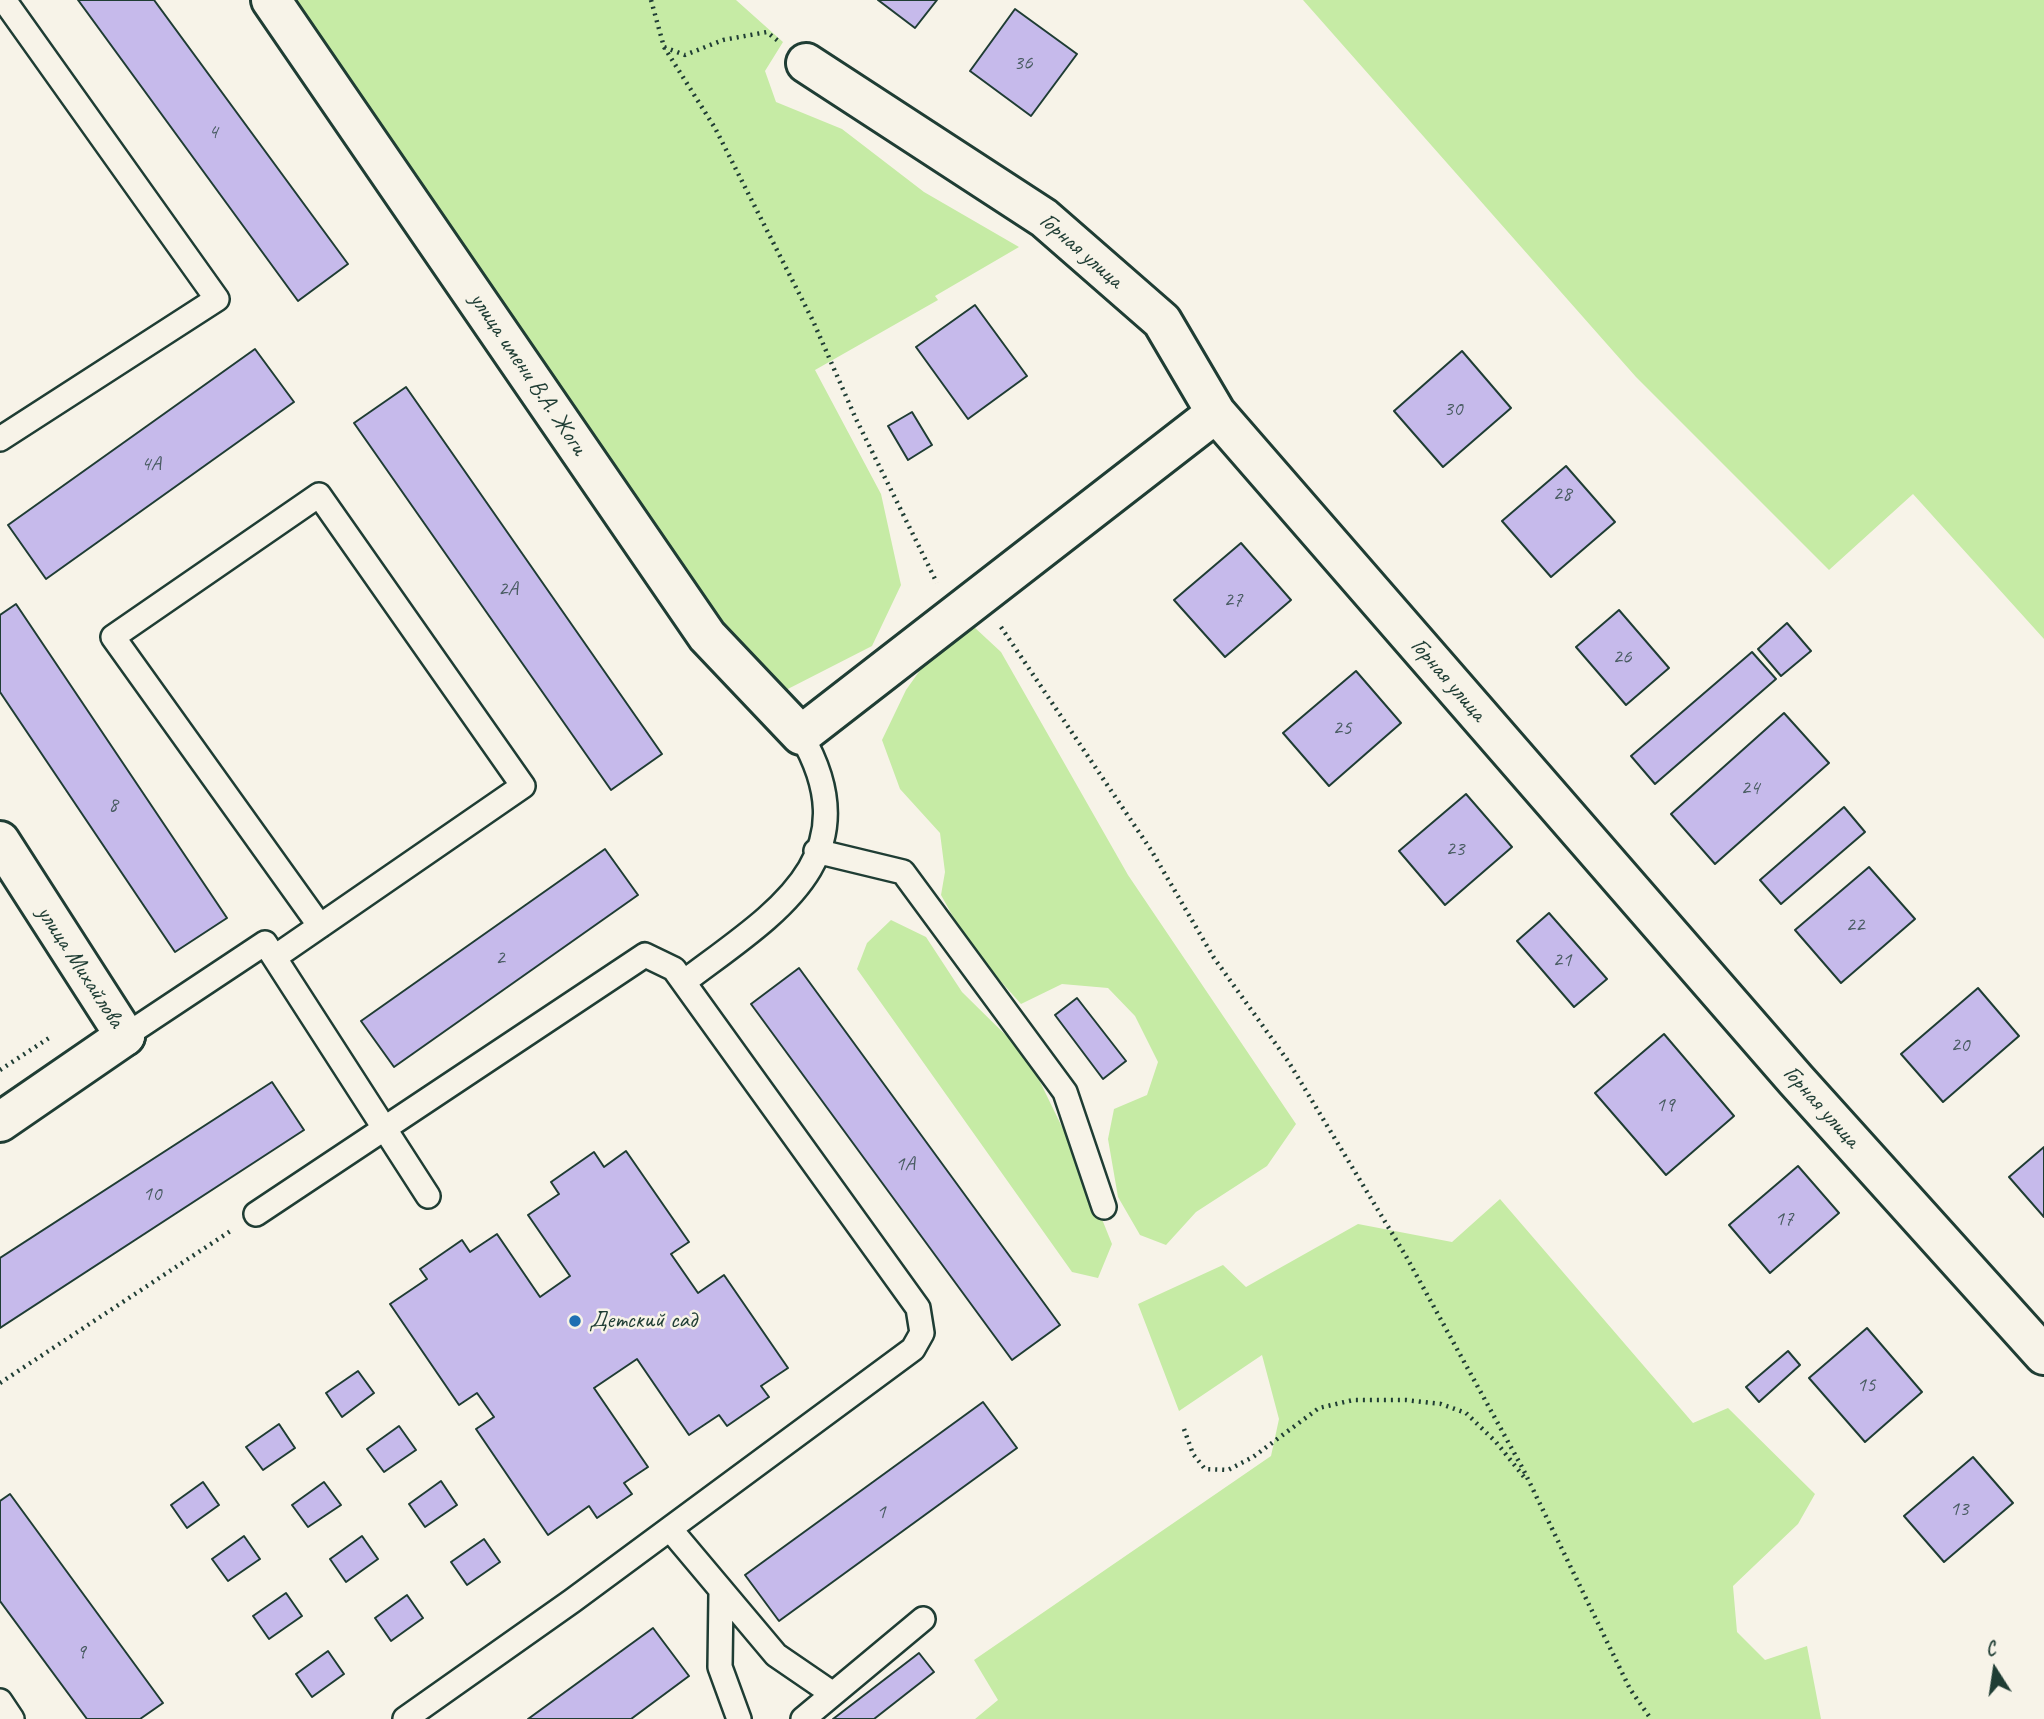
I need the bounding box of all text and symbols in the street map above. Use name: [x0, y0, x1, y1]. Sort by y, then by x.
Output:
house number: 36: [1014, 50, 1032, 76]
house number: 4: [208, 119, 218, 145]
street label: Горная улица: [1033, 207, 1129, 295]
street label: улица имени В.А. Жоги: [463, 287, 593, 461]
house number: 30: [1444, 396, 1462, 422]
house number: 4А: [141, 451, 161, 477]
house number: 28: [1553, 481, 1571, 507]
house number: 2А: [498, 576, 518, 602]
house number: 27: [1224, 587, 1242, 613]
street label: Горная улица: [1404, 632, 1492, 728]
house number: 26: [1613, 644, 1631, 670]
house number: 25: [1333, 715, 1351, 741]
house number: 24: [1741, 775, 1759, 801]
house number: 8: [108, 792, 118, 818]
house number: 23: [1446, 836, 1464, 862]
street label: улица Михайлова: [30, 900, 130, 1034]
house number: 22: [1846, 912, 1864, 938]
house number: 2: [495, 945, 505, 971]
house number: 21: [1553, 947, 1571, 973]
house number: 20: [1951, 1032, 1969, 1058]
street label: Горная улица: [1776, 1060, 1866, 1154]
house number: 19: [1656, 1092, 1674, 1118]
house number: 1А: [895, 1151, 915, 1177]
house number: 10: [143, 1181, 161, 1207]
house number: 17: [1775, 1206, 1793, 1232]
place label: Детский сад: [589, 1307, 697, 1335]
marker: Детский сад: [567, 1313, 583, 1329]
house number: 15: [1857, 1372, 1875, 1398]
house number: 13: [1950, 1496, 1968, 1522]
house number: 1: [876, 1499, 886, 1525]
north arrow: [1960, 1635, 2030, 1705]
text: С: [1984, 1637, 1998, 1662]
house number: 9: [76, 1639, 86, 1665]

